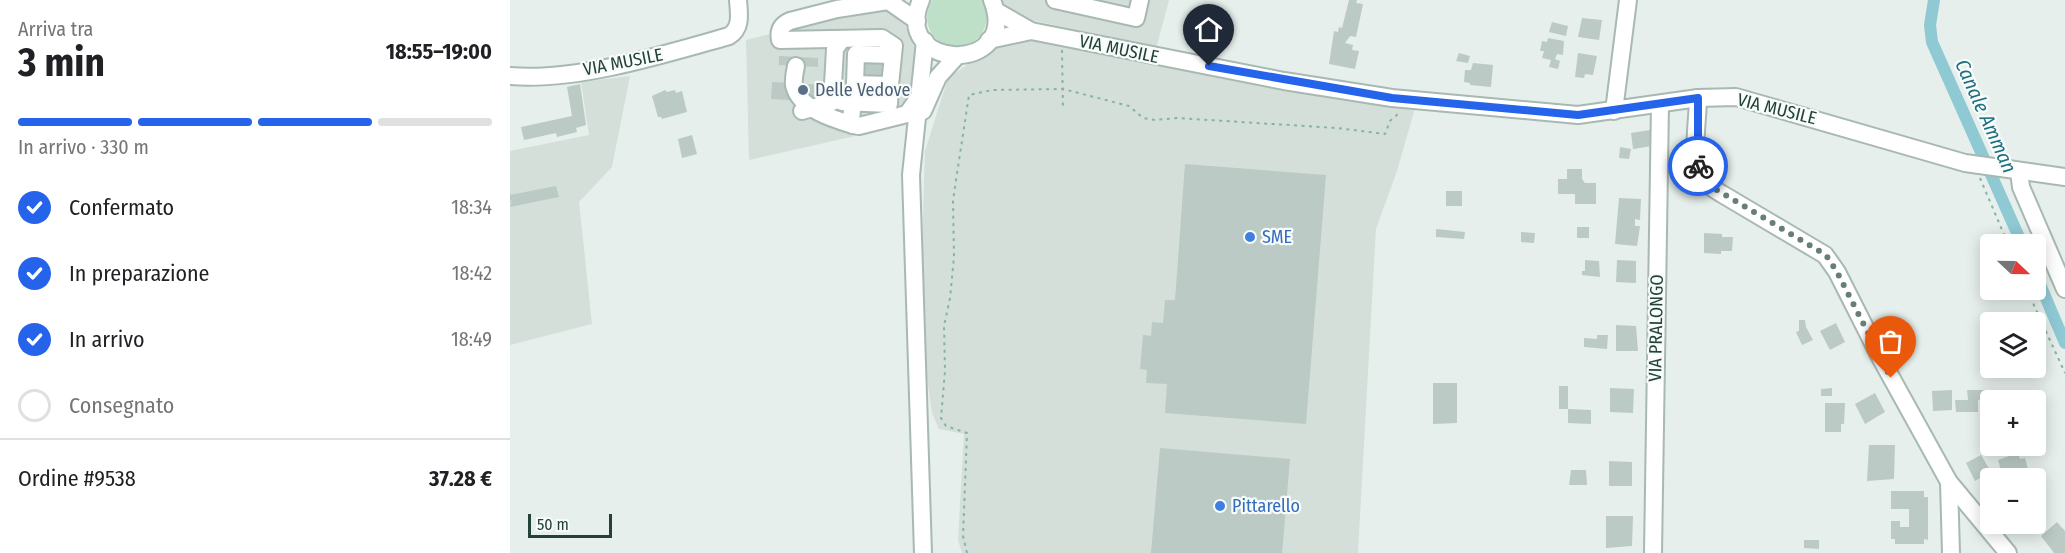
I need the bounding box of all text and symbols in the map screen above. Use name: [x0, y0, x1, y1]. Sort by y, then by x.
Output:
pin: [1183, 4, 1234, 66]
icon: home: [1192, 13, 1225, 46]
text: Arriva tra: [18, 17, 93, 41]
street label: VIA MUSILE: [1077, 30, 1161, 68]
text: 18:55–19:00: [386, 38, 492, 65]
text: 3 min: [18, 40, 105, 86]
street label: VIA MUSILE: [581, 43, 665, 81]
water label: Canale Amman: [1950, 55, 2022, 177]
place label: Delle Vedove: [815, 79, 910, 101]
marker: Delle Vedove: [796, 83, 810, 97]
street label: VIA MUSILE: [1735, 89, 1819, 129]
text: In arrivo · 330 m: [18, 135, 149, 159]
courier: [1668, 136, 1728, 196]
icon: bike: [1682, 150, 1715, 183]
icon: check: [18, 191, 51, 224]
text: Confermato: [69, 194, 174, 221]
text: 18:34: [451, 195, 492, 219]
place label: SME: [1262, 226, 1292, 248]
marker: SME: [1243, 230, 1257, 244]
north arrow: [1980, 234, 2046, 300]
map controls: [1980, 234, 2046, 534]
icon: check: [18, 257, 51, 290]
text: In preparazione: [69, 260, 210, 287]
text: 18:42: [452, 261, 492, 285]
street label: VIA PRALONGO: [1644, 274, 1668, 382]
button: layers: [1980, 312, 2046, 378]
pin: [1865, 316, 1916, 378]
icon: check: [18, 323, 51, 356]
icon: bag: [1874, 325, 1907, 358]
text: In arrivo: [69, 326, 144, 353]
text: 18:49: [451, 327, 492, 351]
button: +: [1980, 390, 2046, 456]
text: Consegnato: [69, 392, 174, 419]
text: Ordine #9538: [18, 465, 136, 492]
text: 37.28 €: [429, 465, 492, 492]
button: −: [1980, 468, 2046, 534]
place label: Pittarello: [1232, 495, 1300, 517]
marker: Pittarello: [1213, 499, 1227, 513]
scale bar: [528, 511, 612, 538]
text: 50 m: [537, 515, 569, 534]

